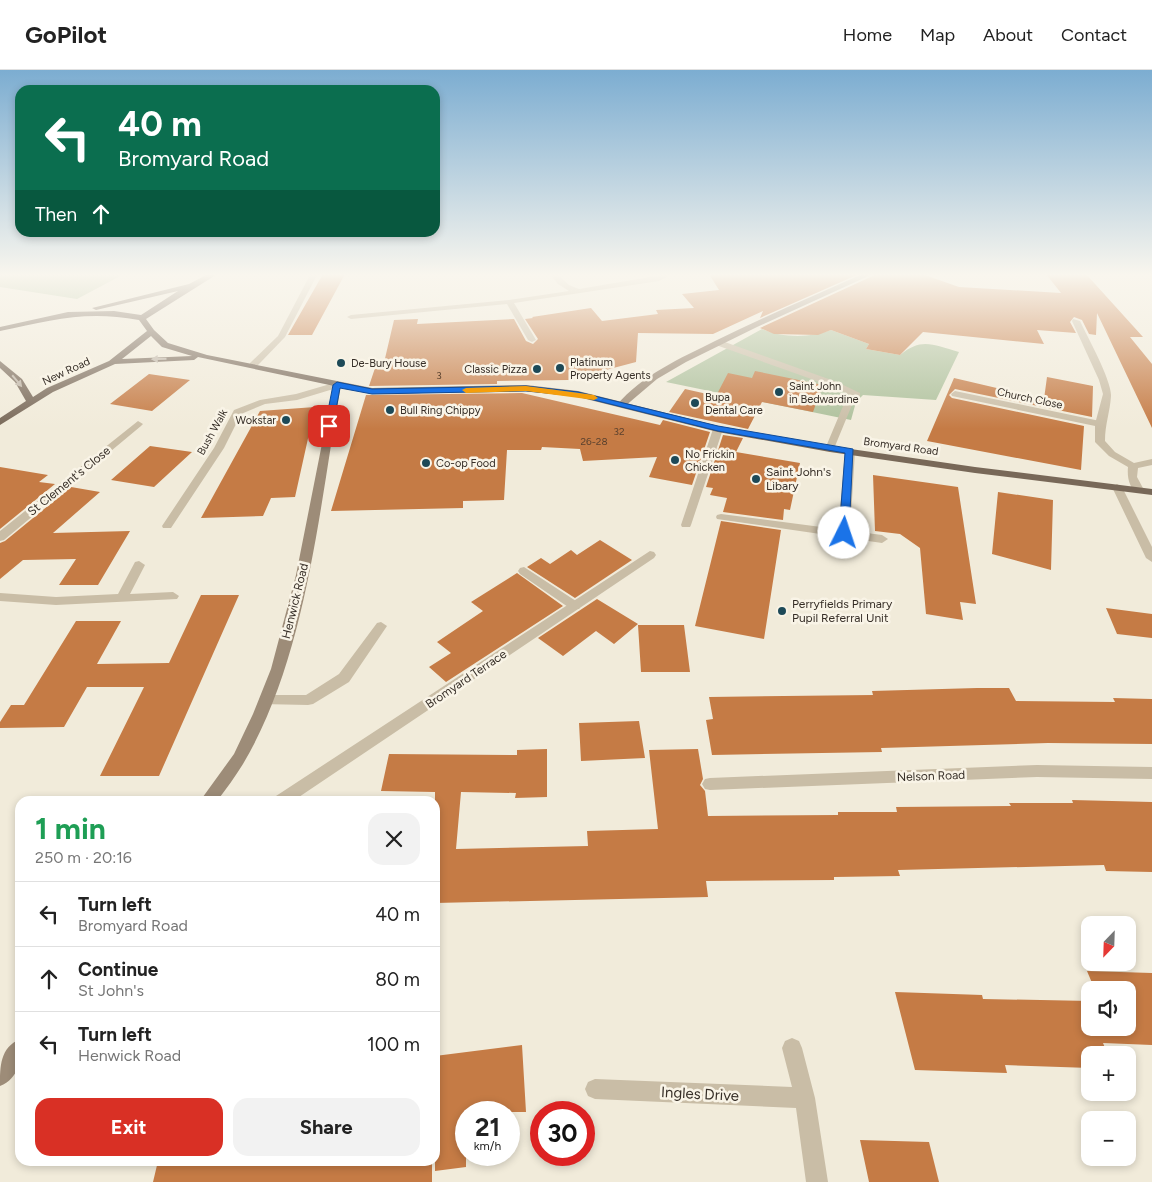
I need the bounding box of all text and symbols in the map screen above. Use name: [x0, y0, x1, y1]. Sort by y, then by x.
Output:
text: GoPilot: [25, 20, 107, 49]
text: Home: [843, 24, 892, 46]
text: Map: [920, 24, 955, 46]
text: About: [983, 24, 1033, 46]
text: Contact: [1061, 24, 1127, 46]
text: 40 m: [118, 103, 202, 145]
icon: left: [35, 105, 100, 170]
text: Bromyard Road: [118, 145, 269, 172]
icon: ahead: [87, 200, 115, 228]
text: Then: [35, 203, 77, 226]
street label: New Road: [40, 355, 92, 388]
one-way arrow: [151, 355, 167, 363]
place label: Platinum Property Agents: [570, 356, 651, 382]
marker: De-Bury House: [335, 357, 347, 369]
place label: De-Bury House: [351, 357, 426, 370]
marker: Platinum Property Agents: [554, 362, 566, 374]
place label: Classic Pizza: [464, 363, 527, 376]
marker: Classic Pizza: [531, 363, 543, 375]
house number: 3: [436, 369, 442, 382]
one-way arrow: [12, 375, 23, 388]
place label: Saint John in Bedwardine: [789, 380, 859, 406]
street label: Church Close: [996, 385, 1064, 412]
marker: Saint John in Bedwardine: [773, 386, 785, 398]
place label: Bupa Dental Care: [705, 391, 763, 417]
marker: Bupa Dental Care: [689, 397, 701, 409]
marker: Bull Ring Chippy: [384, 404, 396, 416]
place label: Bull Ring Chippy: [400, 404, 481, 417]
pin: [308, 405, 350, 447]
street label: Bush Walk: [195, 407, 231, 457]
icon: arrive: [315, 412, 343, 440]
place label: Wokstar: [236, 414, 276, 427]
marker: Wokstar: [280, 414, 292, 426]
house number: 32: [613, 425, 625, 438]
house number: 26-28: [580, 435, 608, 448]
street label: Bromyard Road: [863, 435, 939, 458]
street label: St Clement's Close: [25, 443, 113, 519]
place label: No Frickin Chicken: [685, 448, 735, 474]
marker: No Frickin Chicken: [669, 454, 681, 466]
marker: Co-op Food: [420, 457, 432, 469]
place label: Co-op Food: [436, 457, 496, 470]
place label: Saint John's Libary: [766, 465, 831, 493]
marker: Saint John's Libary: [750, 473, 762, 485]
position arrow: [817, 506, 869, 558]
street label: Henwick Road: [279, 562, 311, 640]
place label: Perryfields Primary Pupil Referral Unit: [792, 597, 893, 625]
marker: Perryfields Primary Pupil Referral Unit: [776, 605, 788, 617]
street label: Bromyard Terrace: [423, 647, 509, 711]
street label: Nelson Road: [897, 768, 965, 784]
text: 1 min: [35, 810, 106, 847]
button: close: [368, 813, 420, 865]
text: 250 m · 20:16: [35, 848, 132, 867]
text: Turn left: [78, 893, 152, 916]
icon: left: [35, 900, 63, 928]
text: 40 m: [375, 903, 420, 926]
text: Bromyard Road: [78, 916, 188, 935]
north arrow: [1081, 916, 1136, 971]
map controls: [1081, 916, 1136, 1166]
text: Continue: [78, 958, 158, 981]
icon: ahead: [35, 965, 63, 993]
text: 80 m: [375, 968, 420, 991]
text: St John's: [78, 981, 144, 1000]
button: sound: [1081, 981, 1136, 1036]
text: Turn left: [78, 1023, 152, 1046]
icon: left: [35, 1030, 63, 1058]
text: 100 m: [367, 1033, 420, 1056]
text: Henwick Road: [78, 1046, 181, 1065]
button: +: [1081, 1046, 1136, 1101]
street label: Ingles Drive: [661, 1083, 739, 1105]
button: Exit: [35, 1098, 223, 1156]
button: Share: [233, 1098, 420, 1156]
speed limit sign: 30: [530, 1101, 595, 1166]
button: −: [1081, 1111, 1136, 1166]
text: 21: [475, 1112, 500, 1142]
text: km/h: [474, 1139, 501, 1153]

